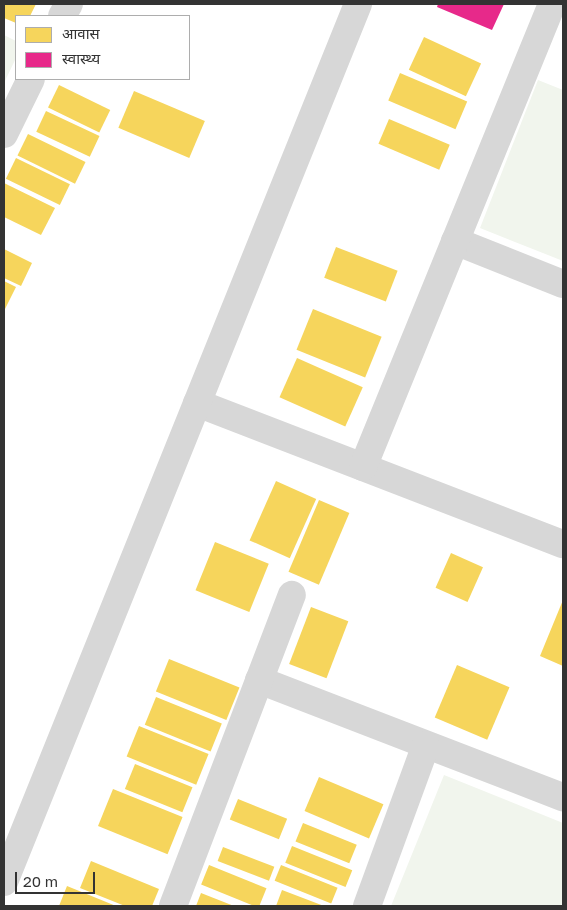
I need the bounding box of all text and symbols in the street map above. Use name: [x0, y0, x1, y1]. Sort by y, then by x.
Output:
legend: [15, 15, 190, 80]
text: आवास: [62, 24, 100, 42]
text: स्वास्थ्य: [62, 49, 100, 67]
scale bar: [18, 862, 98, 894]
text: 20 m: [23, 872, 58, 890]

